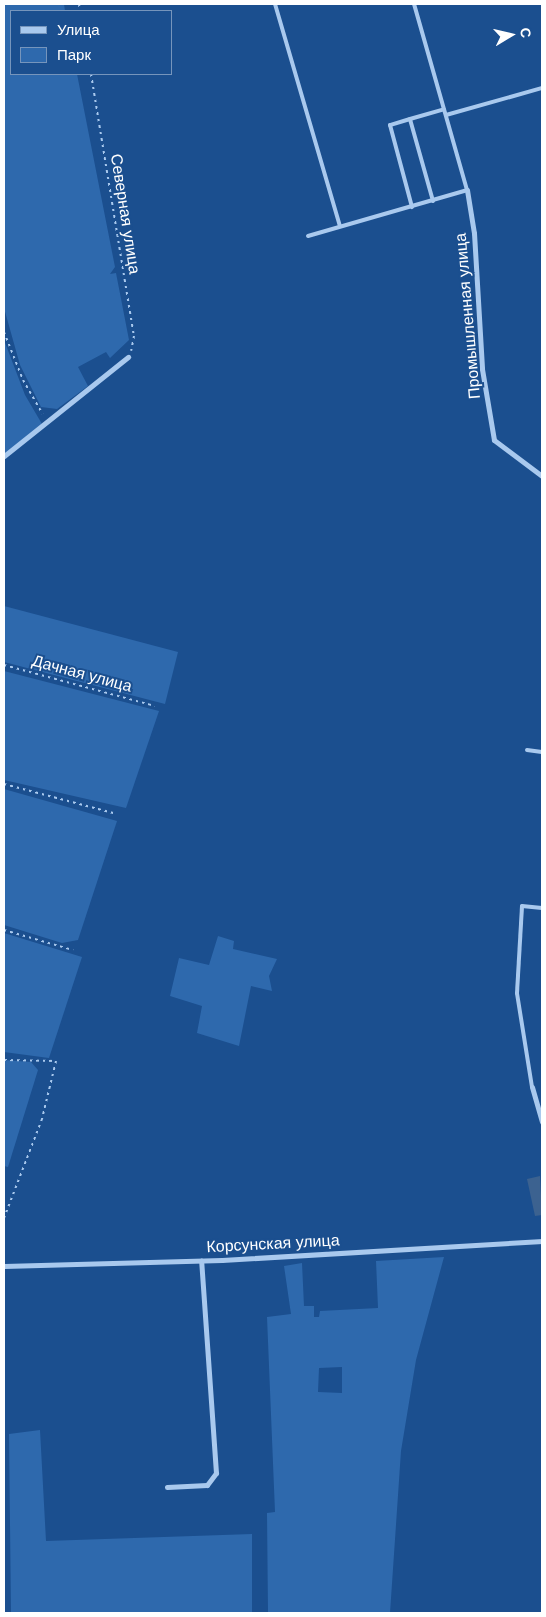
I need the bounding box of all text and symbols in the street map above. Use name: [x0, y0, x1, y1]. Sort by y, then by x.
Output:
legend: [10, 10, 172, 75]
north arrow: [486, 10, 536, 60]
text: Улица: [57, 21, 100, 38]
text: С: [517, 26, 535, 39]
text: Парк: [57, 46, 91, 63]
street label: Северная улица: [106, 153, 144, 275]
street label: Промышленная улица: [451, 232, 485, 400]
street label: Дачная улица: [30, 651, 134, 697]
street label: Корсунская улица: [206, 1231, 340, 1257]

